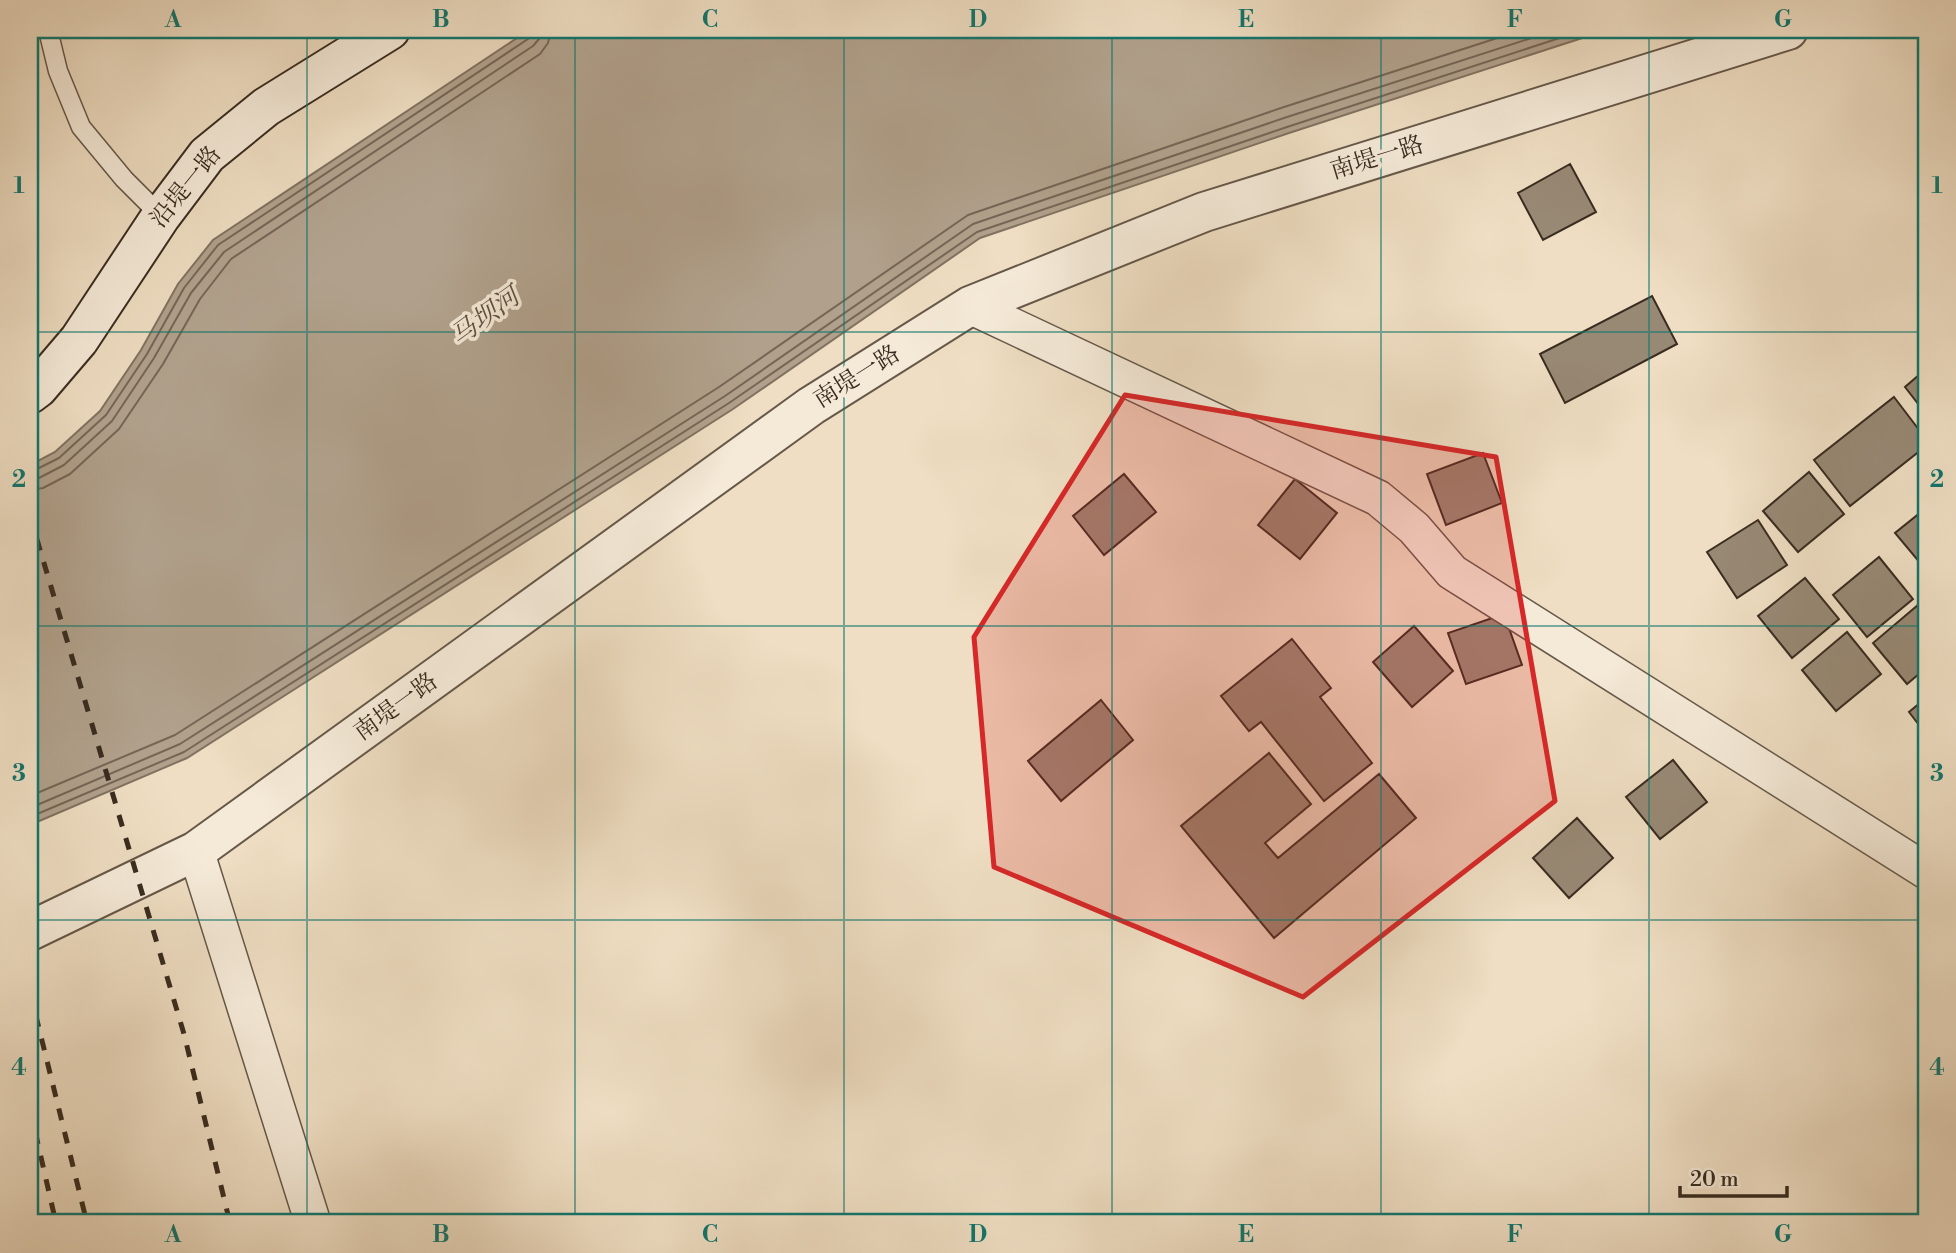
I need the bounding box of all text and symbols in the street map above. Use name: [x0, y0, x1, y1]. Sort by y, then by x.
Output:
text: A: [164, 6, 182, 34]
text: B: [432, 6, 450, 34]
text: C: [702, 6, 718, 34]
text: D: [969, 6, 987, 34]
text: E: [1238, 6, 1254, 34]
text: F: [1507, 6, 1523, 34]
text: G: [1774, 6, 1792, 34]
street label: 南堤一路: [1327, 130, 1427, 186]
street label: 沿堤一路: [144, 140, 228, 234]
text: 1: [13, 172, 25, 200]
text: 1: [1931, 172, 1943, 200]
water label: 马坝河: [444, 279, 529, 353]
street label: 南堤一路: [808, 339, 906, 415]
text: 2: [12, 466, 26, 494]
text: 2: [1930, 466, 1944, 494]
street label: 南堤一路: [348, 667, 444, 747]
text: 3: [12, 760, 26, 788]
text: 3: [1930, 760, 1944, 788]
text: 4: [11, 1054, 27, 1082]
text: 4: [1929, 1054, 1945, 1082]
scale bar: [1680, 1155, 1786, 1199]
text: 20 m: [1690, 1167, 1739, 1193]
text: A: [164, 1221, 182, 1249]
text: B: [432, 1221, 450, 1249]
text: C: [702, 1221, 718, 1249]
text: D: [969, 1221, 987, 1249]
text: E: [1238, 1221, 1254, 1249]
text: F: [1507, 1221, 1523, 1249]
text: G: [1774, 1221, 1792, 1249]

